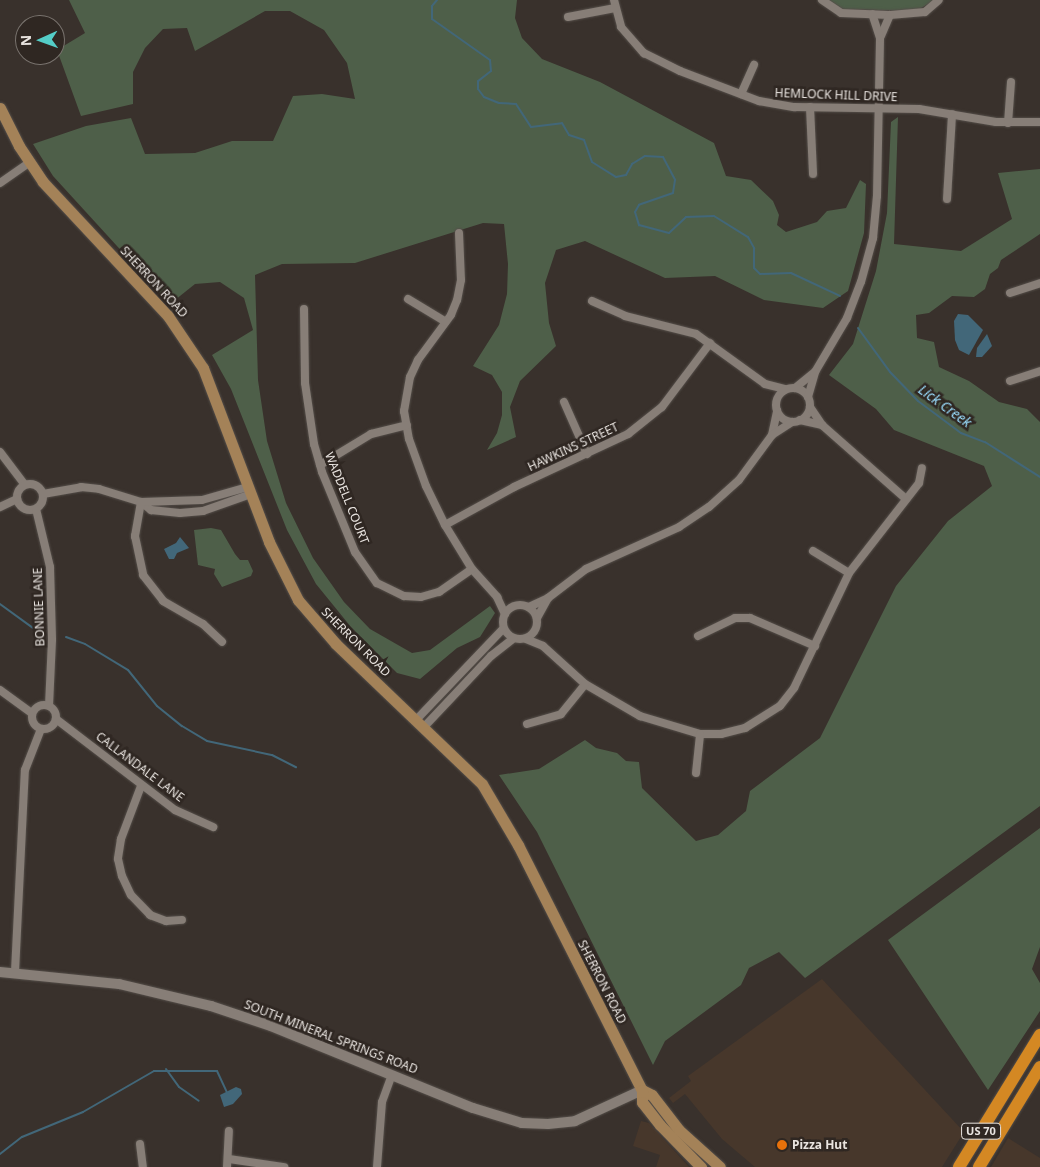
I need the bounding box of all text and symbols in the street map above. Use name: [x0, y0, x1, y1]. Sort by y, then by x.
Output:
north arrow: [15, 15, 65, 65]
text: N: [16, 34, 35, 47]
street label: HEMLOCK HILL DRIVE: [774, 86, 898, 104]
street label: SHERRON ROAD: [117, 244, 191, 320]
water label: Lick Creek: [915, 381, 975, 431]
street label: HAWKINS STREET: [525, 420, 621, 474]
street label: WADDELL COURT: [322, 450, 372, 546]
street label: BONNIE LANE: [30, 567, 48, 647]
street label: SHERRON ROAD: [318, 604, 394, 680]
street label: CALLANDALE LANE: [93, 729, 187, 805]
street label: SHERRON ROAD: [575, 938, 629, 1026]
street label: SOUTH MINERAL SPRINGS ROAD: [242, 997, 420, 1077]
road number: US 70: [961, 1122, 1001, 1140]
place label: Pizza Hut: [792, 1138, 847, 1152]
marker: Pizza Hut: [776, 1139, 788, 1151]

